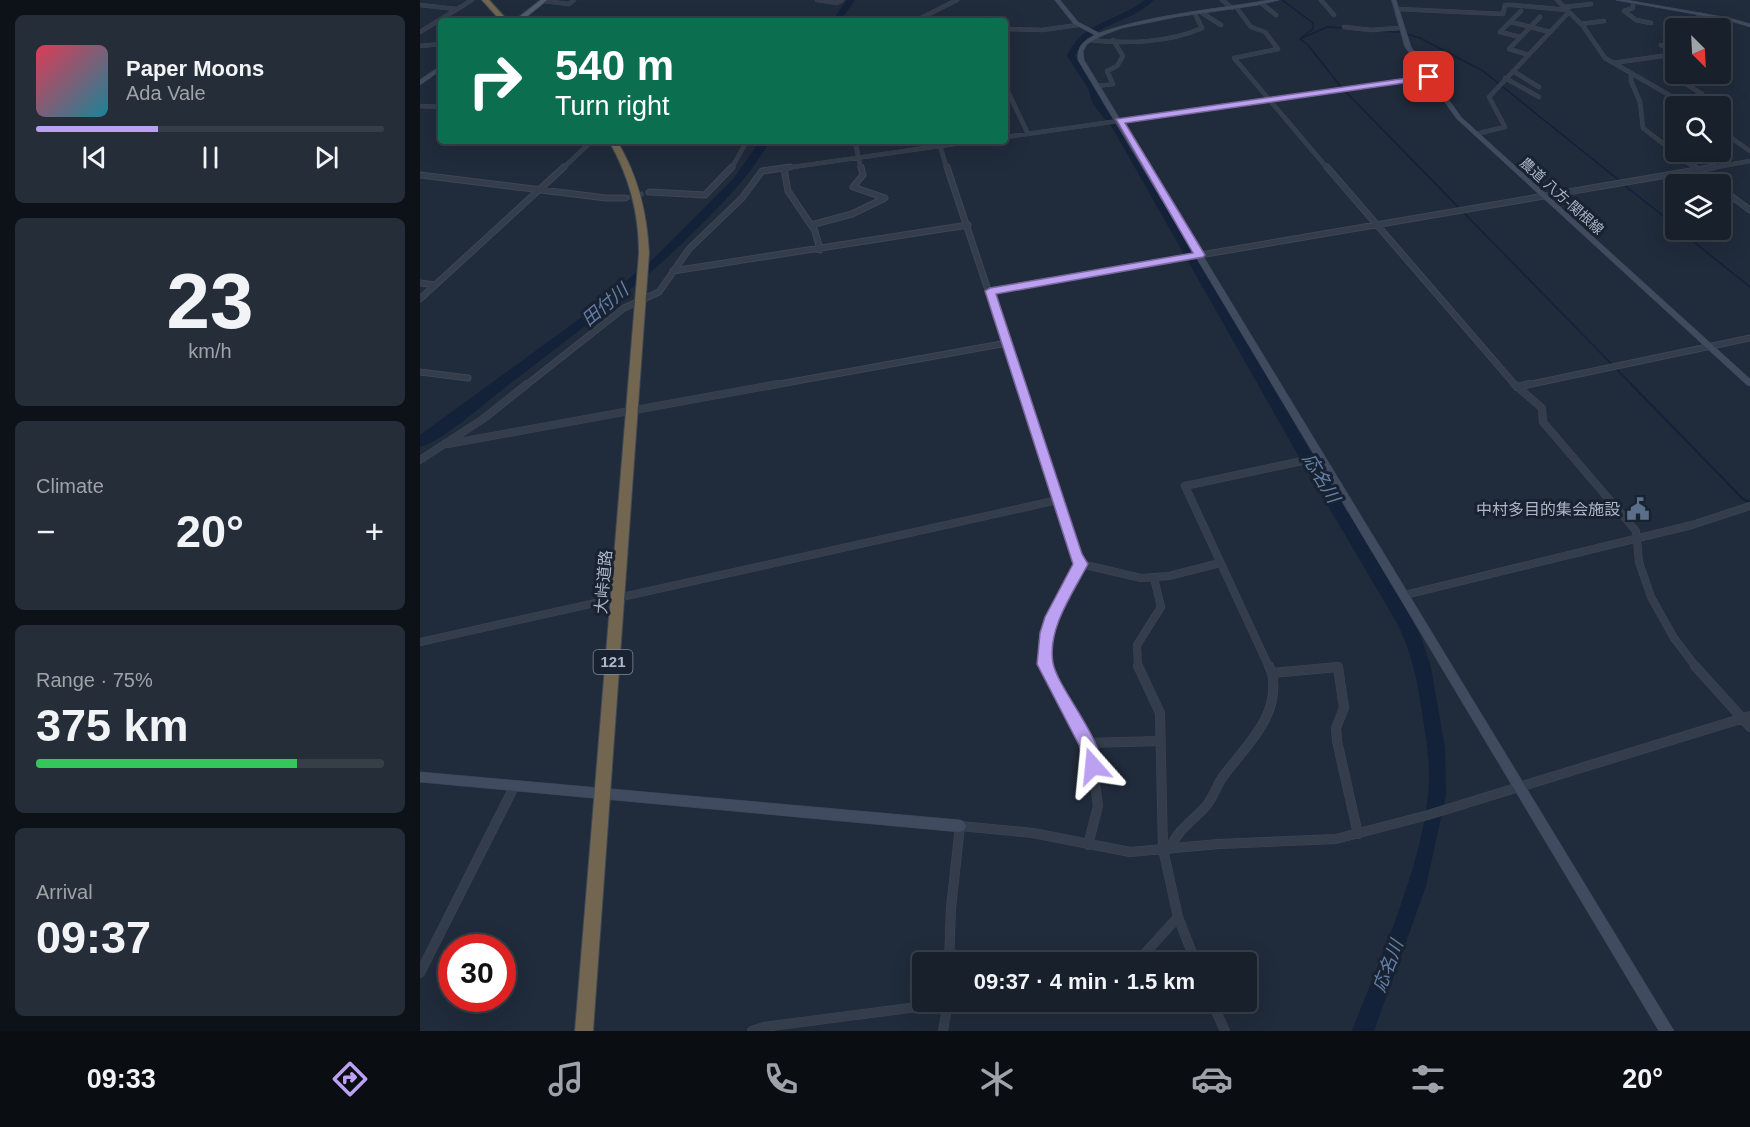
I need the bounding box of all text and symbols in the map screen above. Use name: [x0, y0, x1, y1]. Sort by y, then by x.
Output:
north arrow: [1665, 18, 1731, 84]
map controls: [1665, 18, 1731, 240]
icon: right: [456, 42, 534, 120]
text: 540 m: [555, 42, 674, 89]
pin: [1403, 51, 1454, 102]
text: Paper Moons: [126, 56, 264, 81]
icon: arrive: [1412, 60, 1445, 93]
text: Ada Vale: [126, 82, 206, 104]
text: Turn right: [555, 91, 670, 121]
button: search: [1665, 96, 1731, 162]
icon: previous: [78, 141, 111, 174]
icon: pause: [194, 141, 227, 174]
icon: next: [310, 141, 343, 174]
street label: 農道 八方-関根線: [1517, 154, 1607, 238]
button: layers: [1665, 174, 1731, 240]
text: 23: [167, 257, 253, 345]
water label: 田付川: [578, 279, 634, 330]
text: km/h: [188, 340, 232, 362]
water label: 応名川: [1299, 450, 1345, 508]
text: Climate: [36, 475, 104, 497]
public building icon: 中村多目的集会施設: [1625, 496, 1651, 522]
place label: 中村多目的集会施設: [1476, 501, 1620, 518]
text: 20°: [176, 506, 244, 557]
text: −: [36, 513, 55, 550]
text: +: [365, 513, 384, 550]
street label: 大峠道路: [592, 549, 615, 615]
road number: 121: [594, 650, 632, 674]
text: Range · 75%: [36, 669, 153, 691]
text: 375 km: [36, 700, 189, 751]
position arrow: [1061, 734, 1125, 798]
text: Arrival: [36, 881, 93, 903]
text: 09:37: [36, 912, 151, 963]
speed limit sign: 30: [438, 934, 516, 1012]
water label: 応名川: [1369, 935, 1408, 995]
text: 09:37 · 4 min · 1.5 km: [974, 969, 1195, 994]
icon: directions: [329, 1058, 371, 1100]
icon: music: [545, 1058, 587, 1100]
icon: phone: [760, 1058, 802, 1100]
icon: climate: [976, 1058, 1018, 1100]
icon: car: [1191, 1058, 1233, 1100]
icon: filters: [1407, 1058, 1449, 1100]
text: 09:33: [87, 1064, 156, 1094]
text: 20°: [1622, 1064, 1663, 1094]

